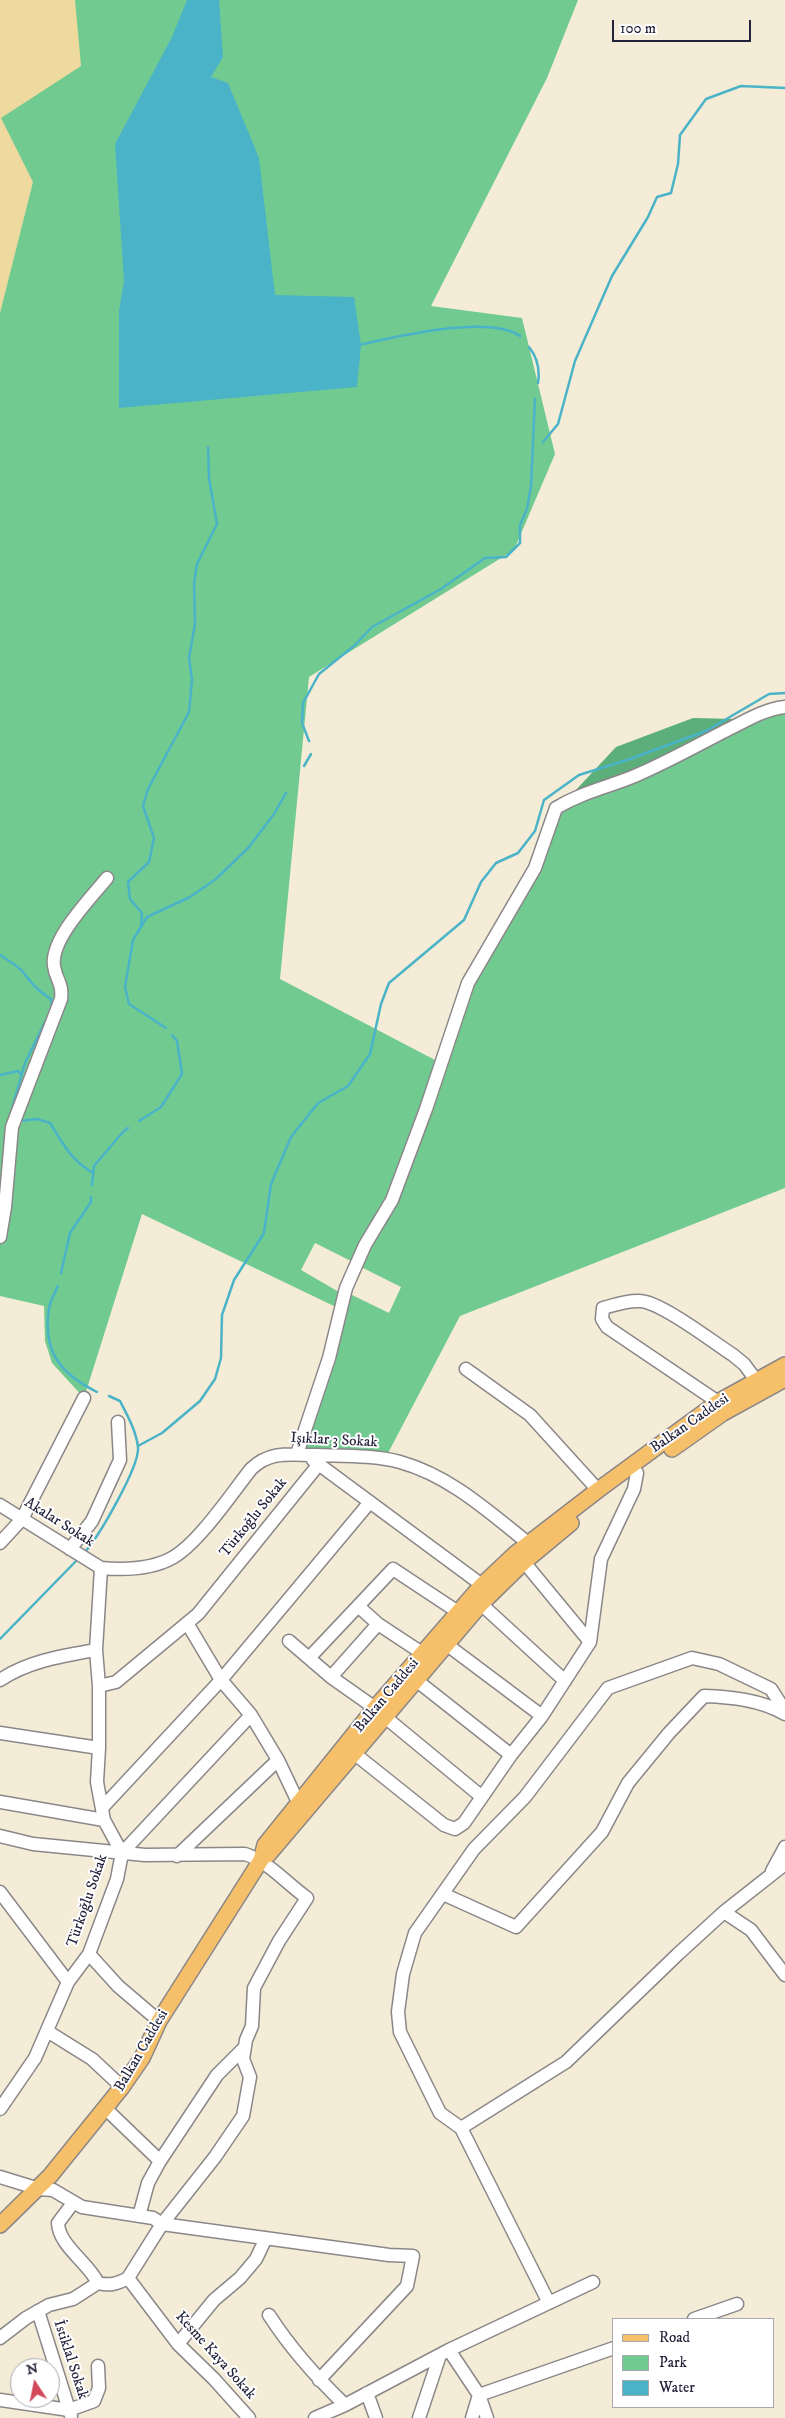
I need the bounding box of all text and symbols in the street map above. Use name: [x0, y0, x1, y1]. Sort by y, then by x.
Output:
scale bar: [615, 10, 754, 42]
text: 100 m: [620, 19, 656, 38]
street label: Balkan Caddesi: [647, 1390, 733, 1458]
street label: Işıklar 3 Sokak: [290, 1430, 378, 1452]
street label: Türkoğlu Sokak: [216, 1475, 292, 1561]
street label: Akalar Sokak: [21, 1494, 97, 1552]
street label: Balkan Caddesi: [351, 1655, 423, 1737]
street label: Türkoğlu Sokak: [64, 1852, 112, 1950]
street label: Balkan Caddesi: [111, 2007, 173, 2095]
street label: Kesme Kaya Sokak: [171, 2308, 259, 2404]
street label: İstiklal Sokak: [49, 2318, 91, 2402]
legend: [612, 2318, 775, 2408]
text: Road: [659, 2328, 690, 2347]
text: Park: [659, 2353, 687, 2372]
north arrow: [10, 2358, 60, 2408]
text: N: [25, 2359, 40, 2379]
text: Water: [659, 2378, 695, 2397]

